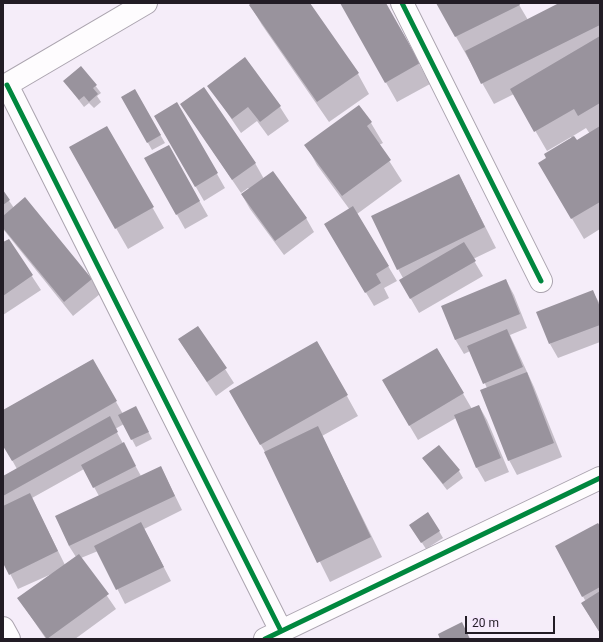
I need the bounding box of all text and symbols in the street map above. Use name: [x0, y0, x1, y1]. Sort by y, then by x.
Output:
scale bar: [467, 608, 557, 634]
text: 20 m: [472, 616, 499, 630]

